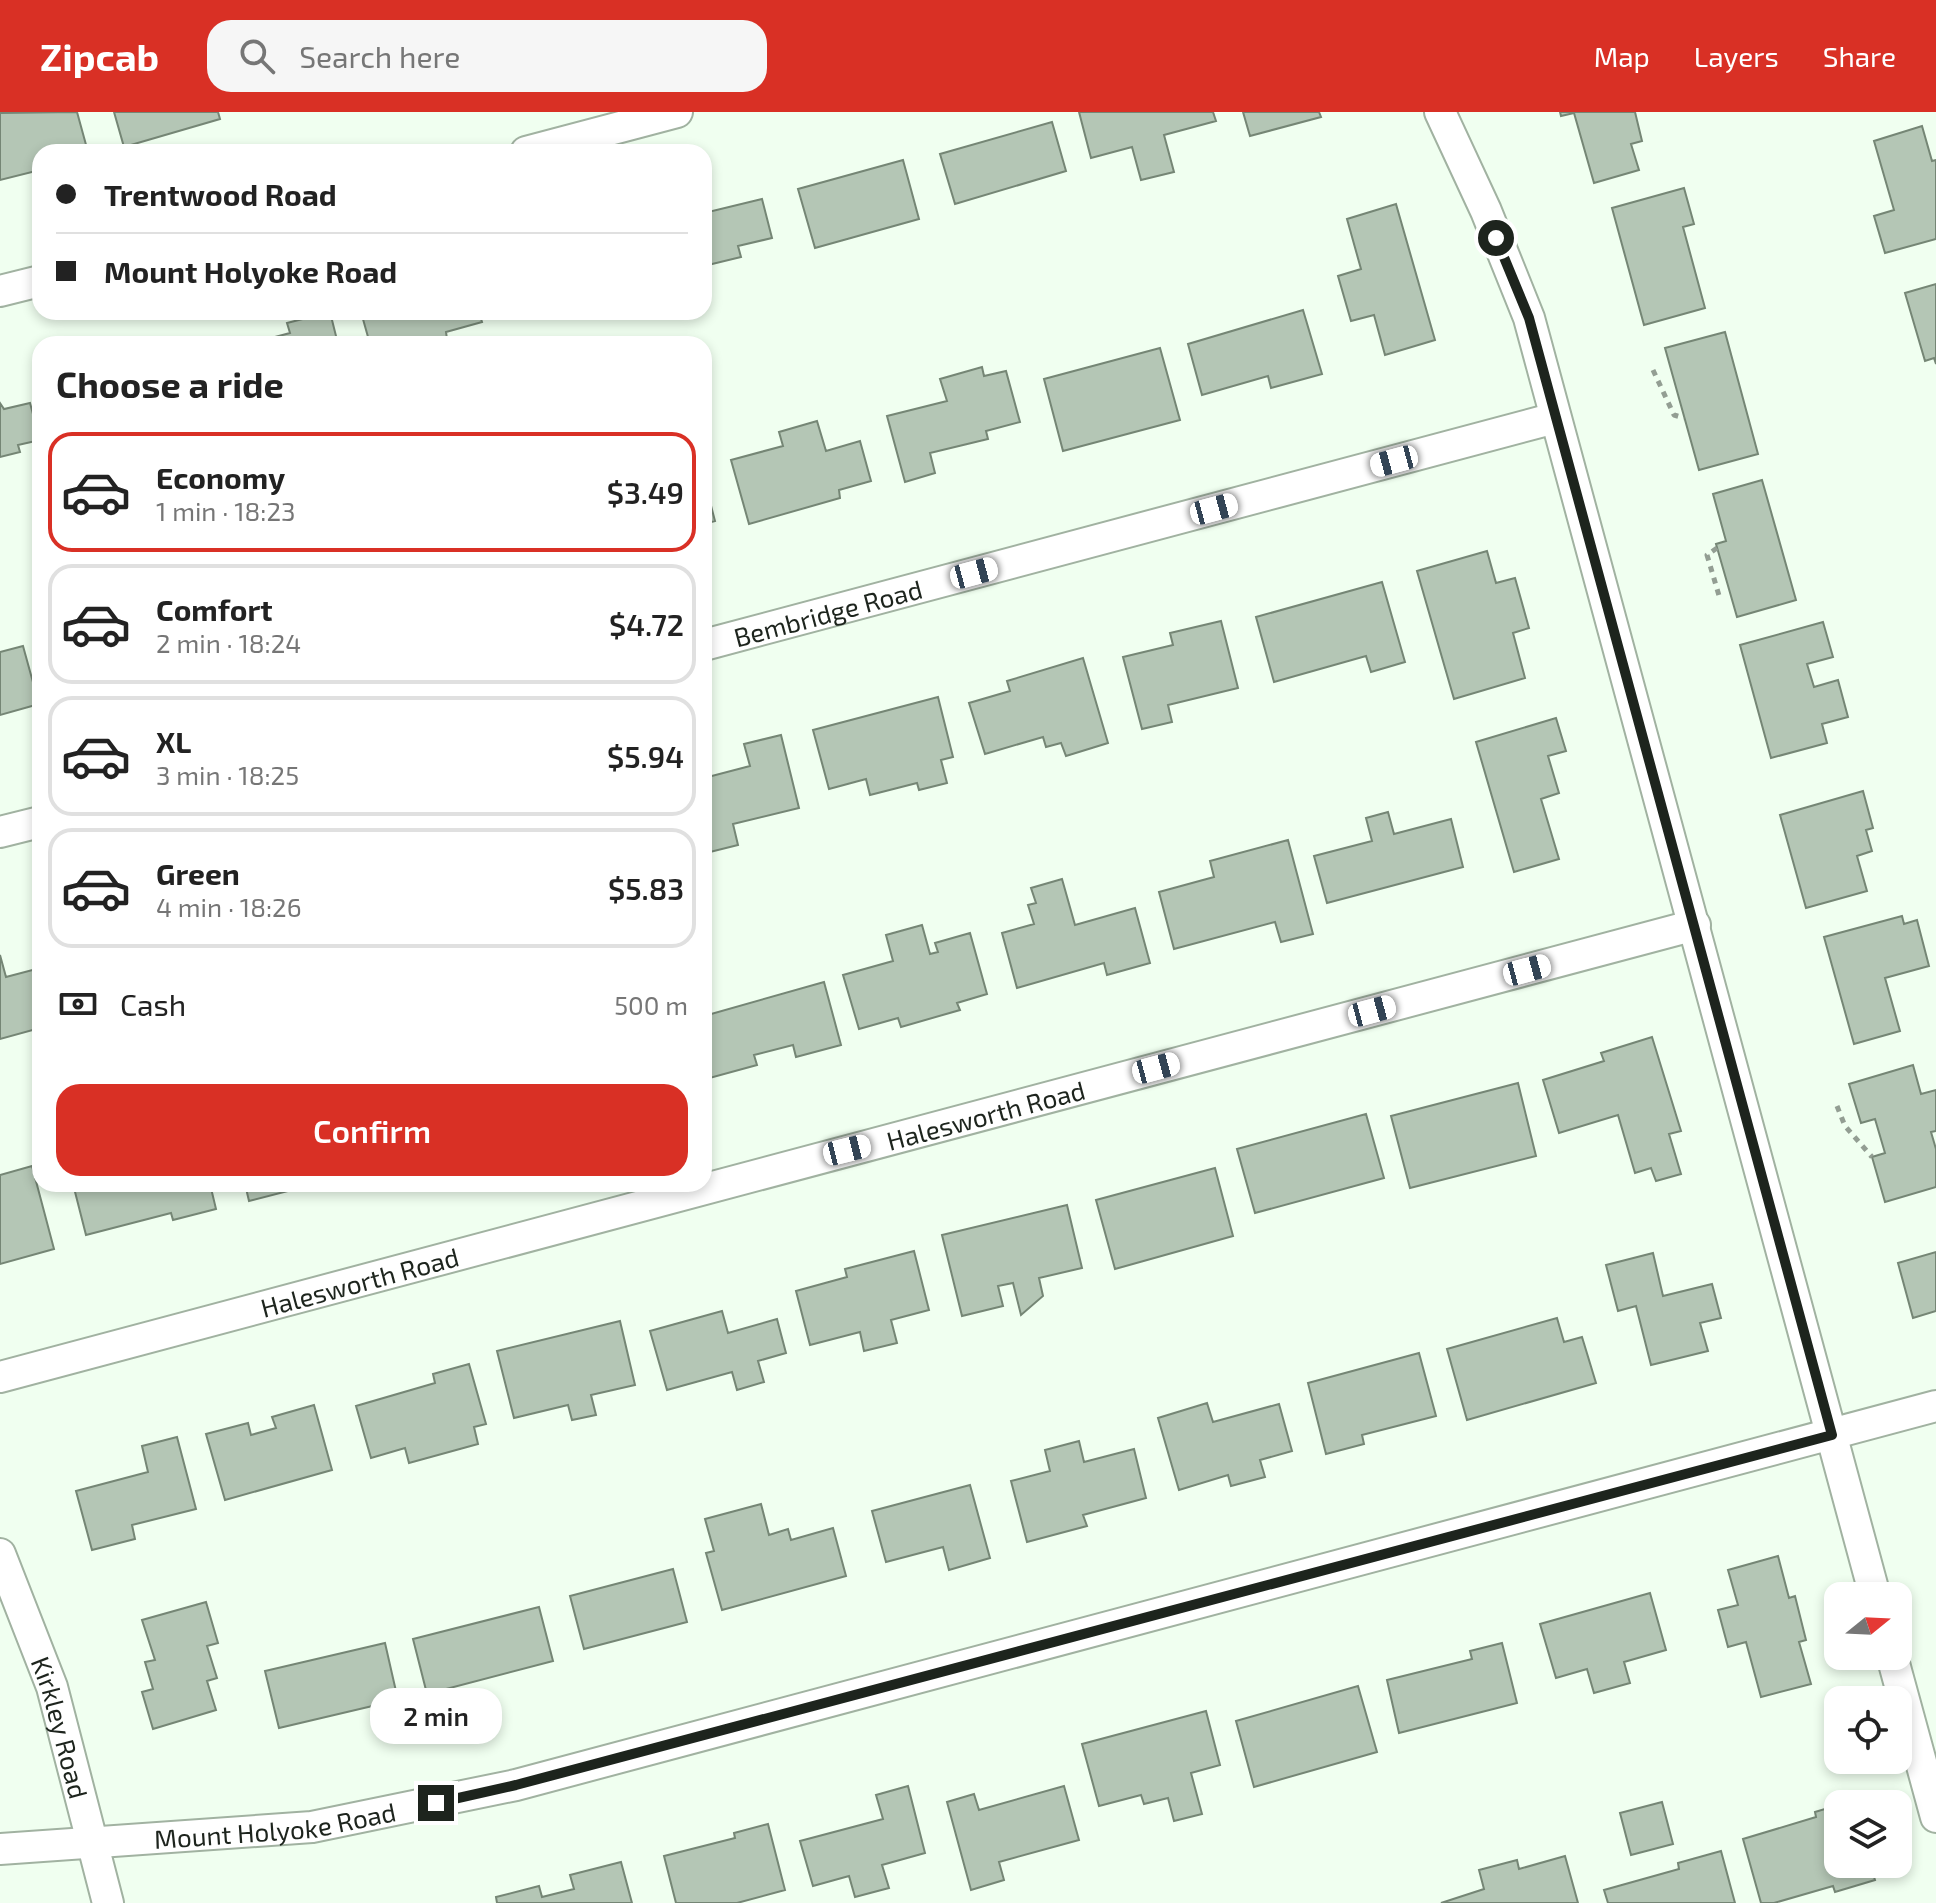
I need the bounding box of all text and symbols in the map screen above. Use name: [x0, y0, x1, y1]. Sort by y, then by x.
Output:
search box: [207, 20, 767, 92]
text: Zipcab: [40, 33, 159, 79]
icon: search: [235, 34, 279, 78]
text: Search here: [299, 38, 460, 74]
text: Map: [1594, 39, 1650, 73]
text: Layers: [1694, 39, 1779, 73]
text: Share: [1823, 39, 1896, 73]
text: Trentwood Road: [104, 176, 337, 212]
route start: [1478, 220, 1514, 256]
text: Mount Holyoke Road: [104, 253, 397, 289]
text: Choose a ride: [56, 362, 284, 405]
car: [1368, 443, 1420, 479]
icon: car: [60, 456, 132, 528]
text: Economy: [156, 459, 285, 495]
text: $3.49: [607, 474, 684, 510]
car: [1188, 491, 1240, 527]
text: 1 min · 18:23: [156, 495, 296, 526]
car: [948, 555, 1000, 591]
street label: Bembridge Road: [730, 572, 925, 652]
icon: car: [60, 588, 132, 660]
text: Comfort: [156, 591, 273, 627]
text: $4.72: [609, 606, 684, 642]
text: 2 min · 18:24: [156, 627, 301, 658]
icon: car: [60, 720, 132, 792]
text: XL: [156, 723, 191, 759]
text: $5.94: [607, 738, 684, 774]
text: 3 min · 18:25: [156, 759, 299, 790]
icon: car: [60, 852, 132, 924]
text: Green: [156, 855, 240, 891]
text: $5.83: [608, 870, 684, 906]
text: 4 min · 18:26: [156, 891, 302, 922]
car: [1501, 952, 1553, 988]
icon: cash: [56, 982, 100, 1026]
text: Cash: [120, 986, 186, 1022]
text: 500 m: [614, 989, 688, 1020]
car: [1346, 993, 1398, 1029]
car: [1130, 1050, 1182, 1086]
street label: Halesworth Road: [883, 1073, 1088, 1155]
button: Confirm: [56, 1084, 688, 1176]
car: [821, 1133, 873, 1167]
street label: Halesworth Road: [257, 1240, 462, 1322]
north arrow: [1824, 1582, 1912, 1670]
map controls: [1824, 1582, 1912, 1878]
street label: Kirkley Road: [26, 1652, 96, 1801]
button: locate: [1824, 1686, 1912, 1774]
callout: 2 min: [370, 1687, 502, 1743]
text: 2 min: [403, 1700, 469, 1731]
route end: [418, 1785, 454, 1821]
button: layers: [1824, 1790, 1912, 1878]
street label: Mount Holyoke Road: [153, 1795, 398, 1854]

